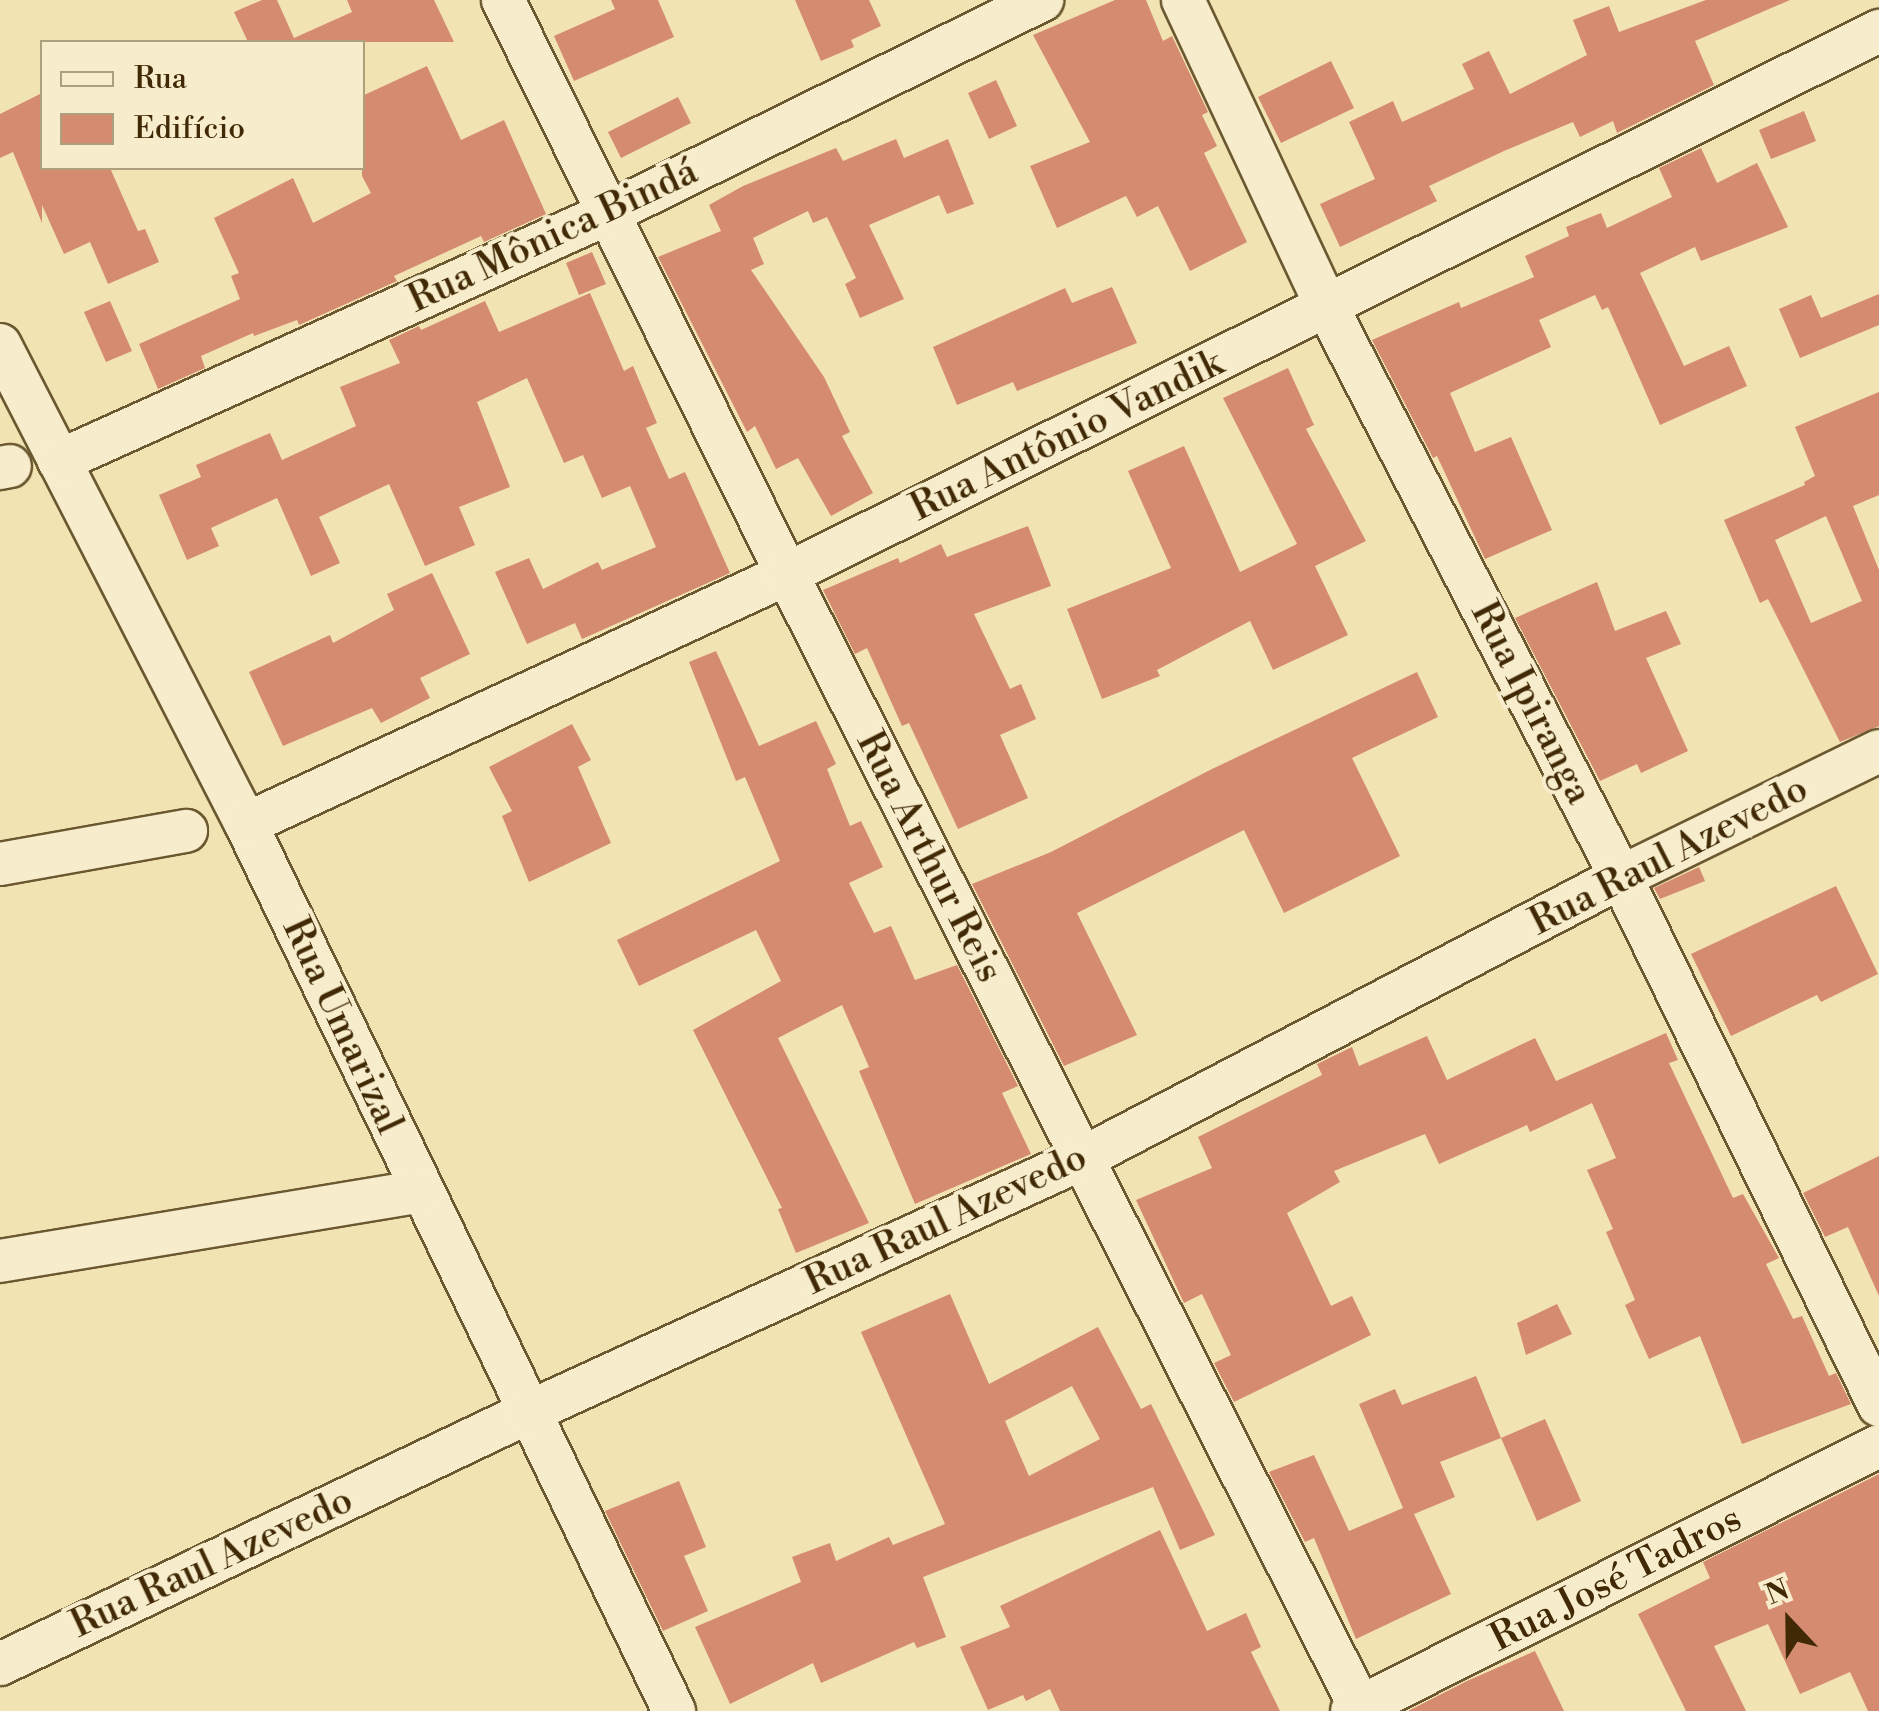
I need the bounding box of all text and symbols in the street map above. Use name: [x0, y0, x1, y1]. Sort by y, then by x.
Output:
legend: [40, 40, 365, 170]
text: Rua: [134, 60, 187, 98]
text: Edifício: [134, 110, 245, 148]
street label: Rua Mônica Bindá: [401, 149, 705, 323]
street label: Rua Antônio Vandik: [903, 341, 1231, 531]
street label: Rua Ipiranga: [1461, 594, 1601, 812]
street label: Rua Arthur Reis: [846, 724, 1012, 990]
street label: Rua Raul Azevedo: [1522, 766, 1816, 946]
street label: Rua Umarizal: [272, 911, 412, 1141]
street label: Rua Raul Azevedo: [798, 1135, 1094, 1305]
street label: Rua Raul Azevedo: [64, 1478, 360, 1648]
street label: Rua José Tadros: [1483, 1496, 1749, 1662]
north arrow: [1739, 1571, 1839, 1671]
text: N: [1761, 1572, 1794, 1613]

